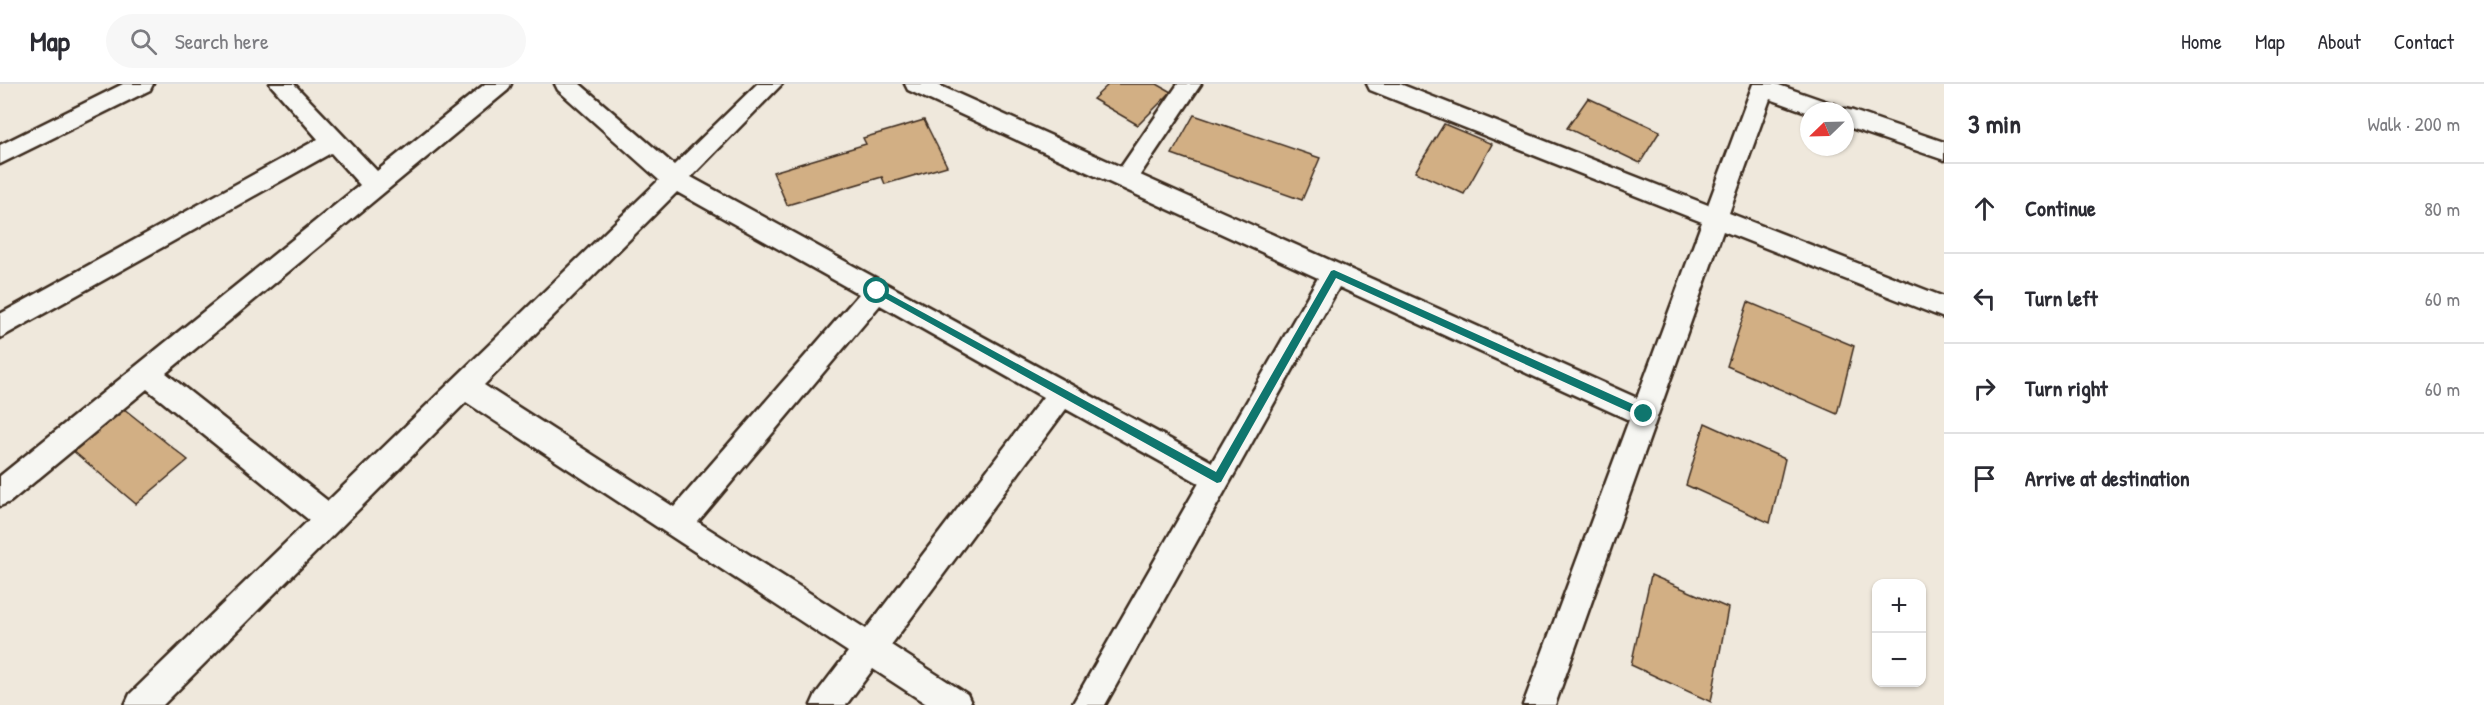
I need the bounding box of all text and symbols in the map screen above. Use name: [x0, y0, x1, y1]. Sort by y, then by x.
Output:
search box: [106, 14, 526, 68]
text: Map: [30, 22, 70, 60]
icon: search: [127, 25, 160, 58]
text: Search here: [175, 26, 269, 56]
text: Home: [2181, 27, 2222, 56]
text: Map: [2255, 27, 2285, 56]
text: About: [2318, 27, 2361, 56]
text: Contact: [2394, 27, 2454, 56]
north arrow: [1800, 102, 1854, 156]
text: 3 min: [1968, 106, 2021, 141]
text: Walk · 200 m: [2368, 110, 2460, 137]
icon: ahead: [1968, 192, 2001, 225]
text: Continue: [2025, 193, 2096, 223]
text: 80 m: [2424, 195, 2460, 222]
route start: [863, 277, 889, 303]
icon: left: [1968, 282, 2001, 315]
text: Turn left: [2025, 283, 2098, 313]
text: 60 m: [2425, 285, 2460, 312]
icon: right: [1968, 372, 2001, 405]
text: Turn right: [2025, 373, 2108, 403]
text: 60 m: [2425, 375, 2460, 402]
route end: [1630, 400, 1656, 426]
icon: arrive: [1968, 462, 2001, 495]
text: Arrive at destination: [2025, 463, 2190, 493]
map controls: [1872, 579, 1926, 687]
button: +: [1872, 579, 1926, 633]
button: −: [1872, 633, 1926, 687]

